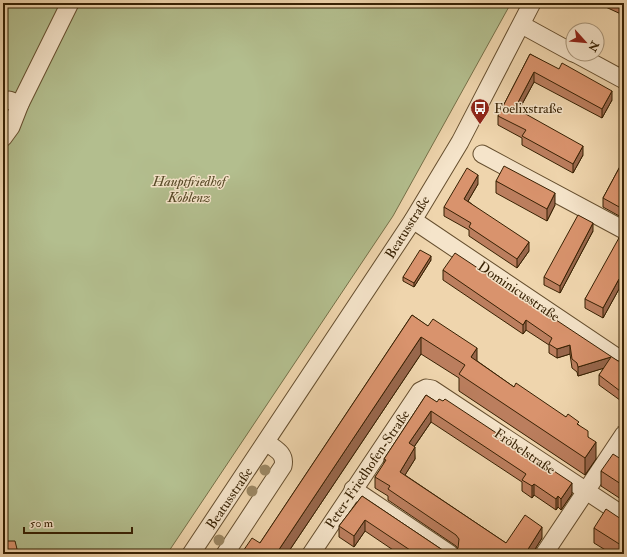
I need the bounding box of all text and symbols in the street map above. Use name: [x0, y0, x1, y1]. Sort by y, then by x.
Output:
north arrow: [565, 22, 605, 62]
text: N: [585, 38, 602, 55]
bus stop icon: Foelixstraße: [469, 97, 491, 125]
place label: Foelixstraße: [494, 100, 562, 117]
park label: Hauptfriedhof Koblenz: [151, 173, 230, 206]
street label: Beatusstraße: [381, 193, 434, 262]
street label: Dominicusstraße: [475, 258, 563, 325]
street label: Peter-Friedhofen-Straße: [321, 407, 414, 532]
street label: Fröbelstraße: [491, 425, 559, 478]
street label: Beatusstraße: [202, 464, 256, 533]
scale bar: [24, 509, 132, 535]
text: 50 m: [30, 516, 54, 531]

